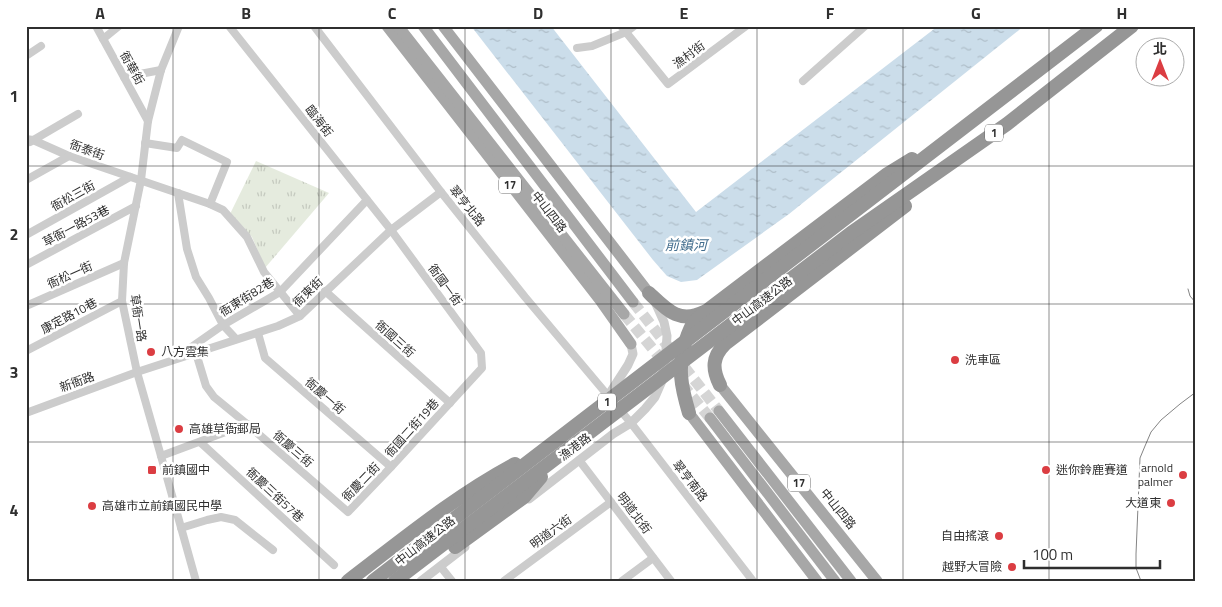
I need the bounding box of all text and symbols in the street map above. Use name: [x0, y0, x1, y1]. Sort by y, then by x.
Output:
text: A: [95, 1, 105, 25]
text: B: [241, 1, 251, 25]
text: C: [388, 1, 397, 25]
text: D: [533, 1, 543, 25]
text: E: [680, 1, 689, 25]
text: F: [826, 1, 835, 25]
text: G: [971, 1, 981, 25]
text: H: [1117, 1, 1127, 25]
street label: 漁村街: [669, 36, 709, 73]
north arrow: [1134, 38, 1184, 88]
text: 北: [1153, 38, 1167, 59]
street label: 衙華街: [115, 47, 149, 88]
text: 1: [10, 84, 18, 108]
street label: 臨海街: [301, 101, 338, 141]
road number: 1: [985, 125, 1003, 142]
street label: 衙泰街: [67, 134, 107, 165]
street label: 衙松三街: [47, 176, 98, 216]
road number: 17: [499, 176, 521, 194]
street label: 翠亨北路: [445, 181, 490, 230]
street label: 中山四路: [527, 187, 572, 236]
street label: 草衙一路53巷: [39, 200, 113, 251]
text: 2: [10, 222, 18, 246]
water label: 前鎮河: [665, 234, 710, 255]
street label: 衙松一街: [44, 256, 96, 293]
street label: 衙國一街: [424, 260, 467, 310]
street label: 中山高速公路: [727, 271, 796, 330]
street label: 衙東街82巷: [216, 272, 278, 321]
street label: 衙東街: [288, 272, 327, 311]
street label: 康定路10巷: [37, 293, 100, 338]
street label: 草衙一路: [125, 293, 152, 343]
street label: 衙國三街: [371, 316, 420, 362]
place label: 八方雲集: [161, 342, 209, 361]
marker: 八方雲集: [145, 346, 157, 358]
place label: 洗車區: [965, 350, 1001, 369]
marker: 洗車區: [949, 354, 961, 366]
text: 3: [10, 360, 18, 384]
street label: 新衙路: [57, 366, 97, 397]
street label: 衙慶一街: [301, 373, 350, 419]
street label: 衙國二街19巷: [380, 394, 443, 461]
road number: 1: [598, 394, 616, 411]
place label: 高雄草衙郵局: [189, 419, 261, 438]
marker: 高雄草衙郵局: [173, 423, 185, 435]
street label: 衙慶三街: [269, 426, 318, 472]
street label: 漁港路: [555, 428, 595, 465]
street label: 翠亨南路: [668, 456, 713, 505]
street label: 衙慶二街: [337, 458, 384, 506]
place label: arnold palmer: [1138, 458, 1173, 491]
place label: 前鎮國中: [162, 460, 210, 479]
place label: 迷你鈴鹿賽道: [1056, 460, 1128, 479]
street label: 衙慶三街57巷: [242, 463, 309, 527]
marker: 前鎮國中: [146, 464, 158, 476]
marker: 迷你鈴鹿賽道: [1040, 464, 1052, 476]
marker: arnold palmer: [1177, 469, 1189, 481]
road number: 17: [788, 474, 810, 492]
street label: 中山四路: [816, 484, 861, 533]
street label: 明道北街: [612, 488, 656, 538]
place label: 大道東: [1125, 493, 1161, 512]
place label: 高雄市立前鎮國民中學: [102, 496, 222, 515]
marker: 大道東: [1165, 497, 1177, 509]
text: 4: [10, 498, 19, 522]
marker: 高雄市立前鎮國民中學: [86, 500, 98, 512]
street label: 明道六街: [526, 510, 576, 553]
street label: 中山高速公路: [390, 511, 459, 570]
place label: 自由搖滾: [941, 526, 989, 545]
marker: 自由搖滾: [993, 530, 1005, 542]
scale bar: [1024, 537, 1161, 569]
text: 100 m: [1032, 543, 1073, 566]
place label: 越野大冒險: [942, 557, 1002, 576]
marker: 越野大冒險: [1006, 561, 1018, 573]

